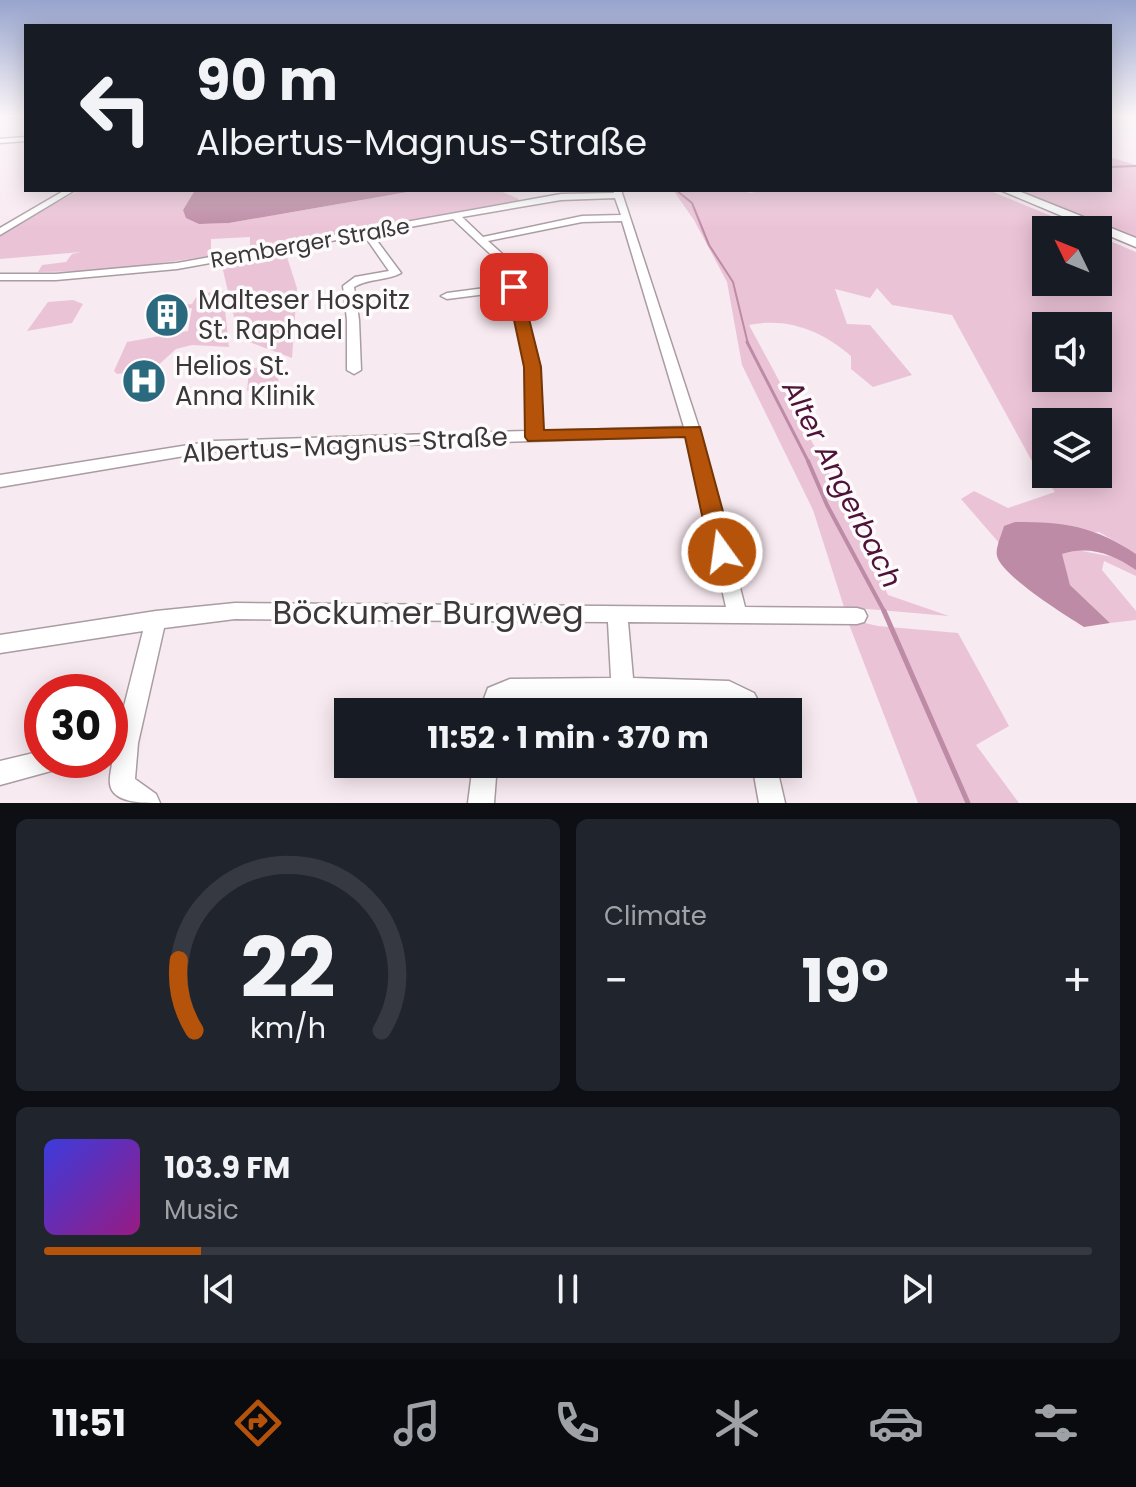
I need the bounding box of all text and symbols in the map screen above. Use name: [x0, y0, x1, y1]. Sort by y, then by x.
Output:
text: 90 m: [196, 41, 338, 120]
icon: left: [64, 56, 168, 160]
text: Albertus-Magnus-Straße: [196, 117, 647, 168]
street label: Remberger Straße: [208, 210, 412, 276]
north arrow: [1032, 216, 1112, 296]
map controls: [1032, 216, 1112, 488]
pin: [480, 253, 548, 321]
icon: arrive: [492, 265, 536, 309]
place label: Malteser Hospitz St. Raphael: [198, 282, 410, 348]
building icon: Malteser Hospitz St. Raphael: [143, 291, 191, 339]
button: sound: [1032, 312, 1112, 392]
place label: Helios St. Anna Klinik: [175, 348, 316, 414]
hospital icon: Helios St. Anna Klinik: [120, 357, 168, 405]
water label: Alter Angerbach: [772, 373, 911, 595]
button: layers: [1032, 408, 1112, 488]
street label: Albertus-Magnus-Straße: [181, 418, 509, 472]
position arrow: [680, 510, 764, 594]
street label: Böckumer Burgweg: [272, 590, 584, 635]
speed limit sign: 30: [24, 674, 128, 778]
text: 11:52 · 1 min · 370 m: [427, 716, 709, 759]
text: Climate: [604, 898, 707, 934]
text: 22: [240, 910, 336, 1026]
text: 19°: [801, 939, 889, 1023]
text: −: [604, 950, 628, 1011]
text: +: [1062, 950, 1092, 1011]
text: km/h: [250, 1008, 326, 1048]
text: 103.9 FM: [164, 1146, 290, 1189]
text: Music: [164, 1192, 239, 1228]
icon: previous: [197, 1267, 241, 1311]
icon: pause: [546, 1267, 590, 1311]
icon: next: [895, 1267, 939, 1311]
icon: directions: [230, 1395, 286, 1451]
icon: music: [389, 1395, 445, 1451]
icon: phone: [549, 1395, 605, 1451]
icon: climate: [709, 1395, 765, 1451]
icon: car: [868, 1395, 924, 1451]
icon: filters: [1028, 1395, 1084, 1451]
text: 11:51: [52, 1398, 126, 1449]

